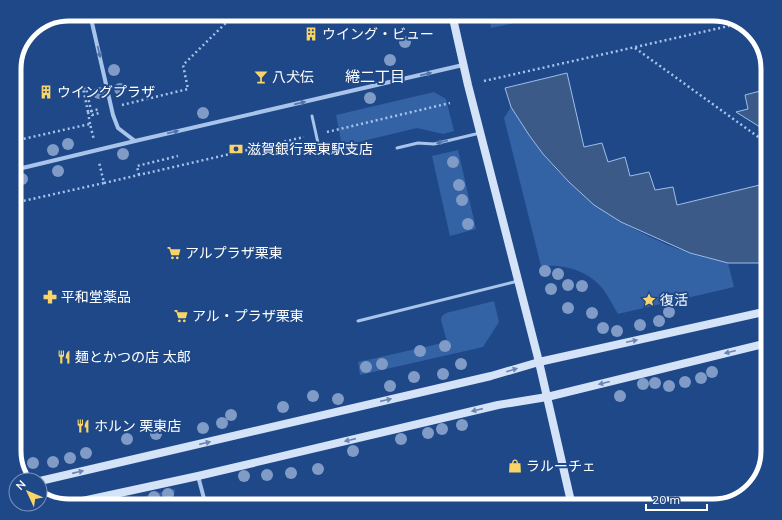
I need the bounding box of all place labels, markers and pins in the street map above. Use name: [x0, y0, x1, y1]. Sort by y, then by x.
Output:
place label: ウイング・ビュー: [322, 25, 434, 43]
building icon: ウイング・ビュー: [303, 26, 319, 42]
place label: 八犬伝: [272, 68, 314, 86]
bar icon: 八犬伝: [253, 69, 269, 85]
place label: ウイングプラザ: [57, 83, 155, 101]
building icon: ウイングプラザ: [38, 84, 54, 100]
place label: 滋賀銀行栗東駅支店: [247, 140, 373, 158]
bank icon: 滋賀銀行栗東駅支店: [228, 141, 244, 157]
place label: アルプラザ栗東: [185, 244, 283, 262]
supermarket icon: アルプラザ栗東: [166, 245, 182, 261]
place label: 平和堂薬品: [61, 288, 131, 306]
pharmacy icon: 平和堂薬品: [42, 289, 58, 305]
place label: 復活: [660, 291, 688, 309]
place icon: 復活: [641, 292, 657, 308]
place label: アル・プラザ栗東: [192, 307, 304, 325]
supermarket icon: アル・プラザ栗東: [173, 308, 189, 324]
place label: 麺とかつの店 太郎: [75, 348, 191, 366]
restaurant icon: 麺とかつの店 太郎: [56, 349, 72, 365]
place label: ホルン 栗東店: [94, 417, 181, 435]
restaurant icon: ホルン 栗東店: [75, 418, 91, 434]
place label: ラルーチェ: [526, 457, 596, 475]
shop icon: ラルーチェ: [507, 458, 523, 474]

